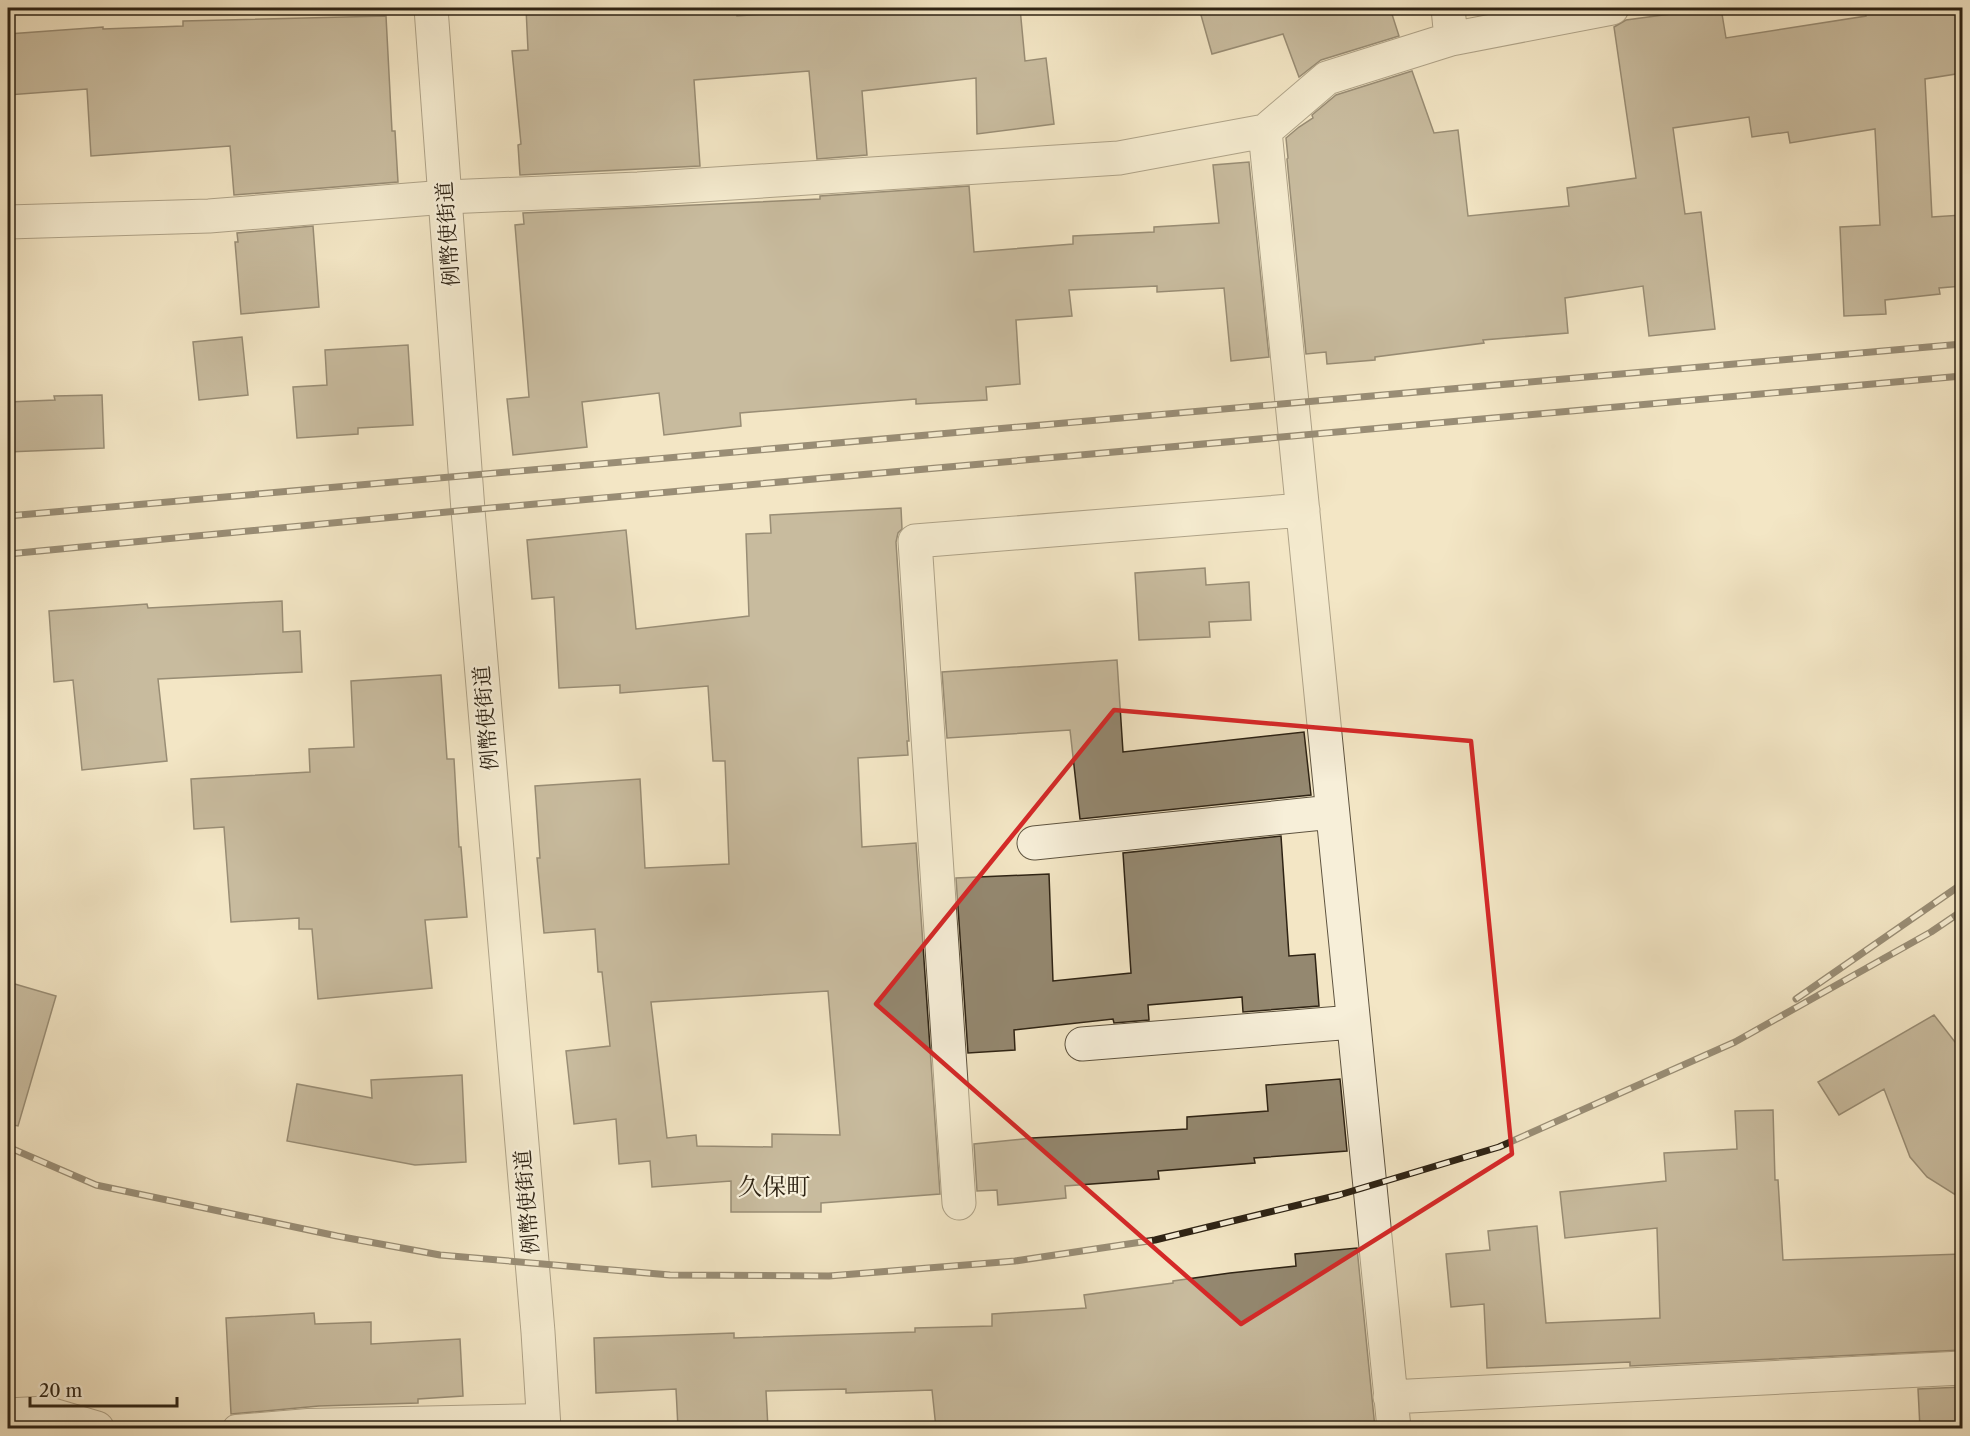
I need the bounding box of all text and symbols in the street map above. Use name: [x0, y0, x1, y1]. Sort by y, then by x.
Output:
street label: 例幣使街道: [431, 181, 464, 287]
street label: 例幣使街道: [468, 665, 503, 771]
street label: 例幣使街道: [509, 1149, 544, 1255]
district label: 久保町: [738, 1172, 810, 1201]
scale bar: [30, 1370, 177, 1408]
text: 20 m: [39, 1380, 83, 1402]

